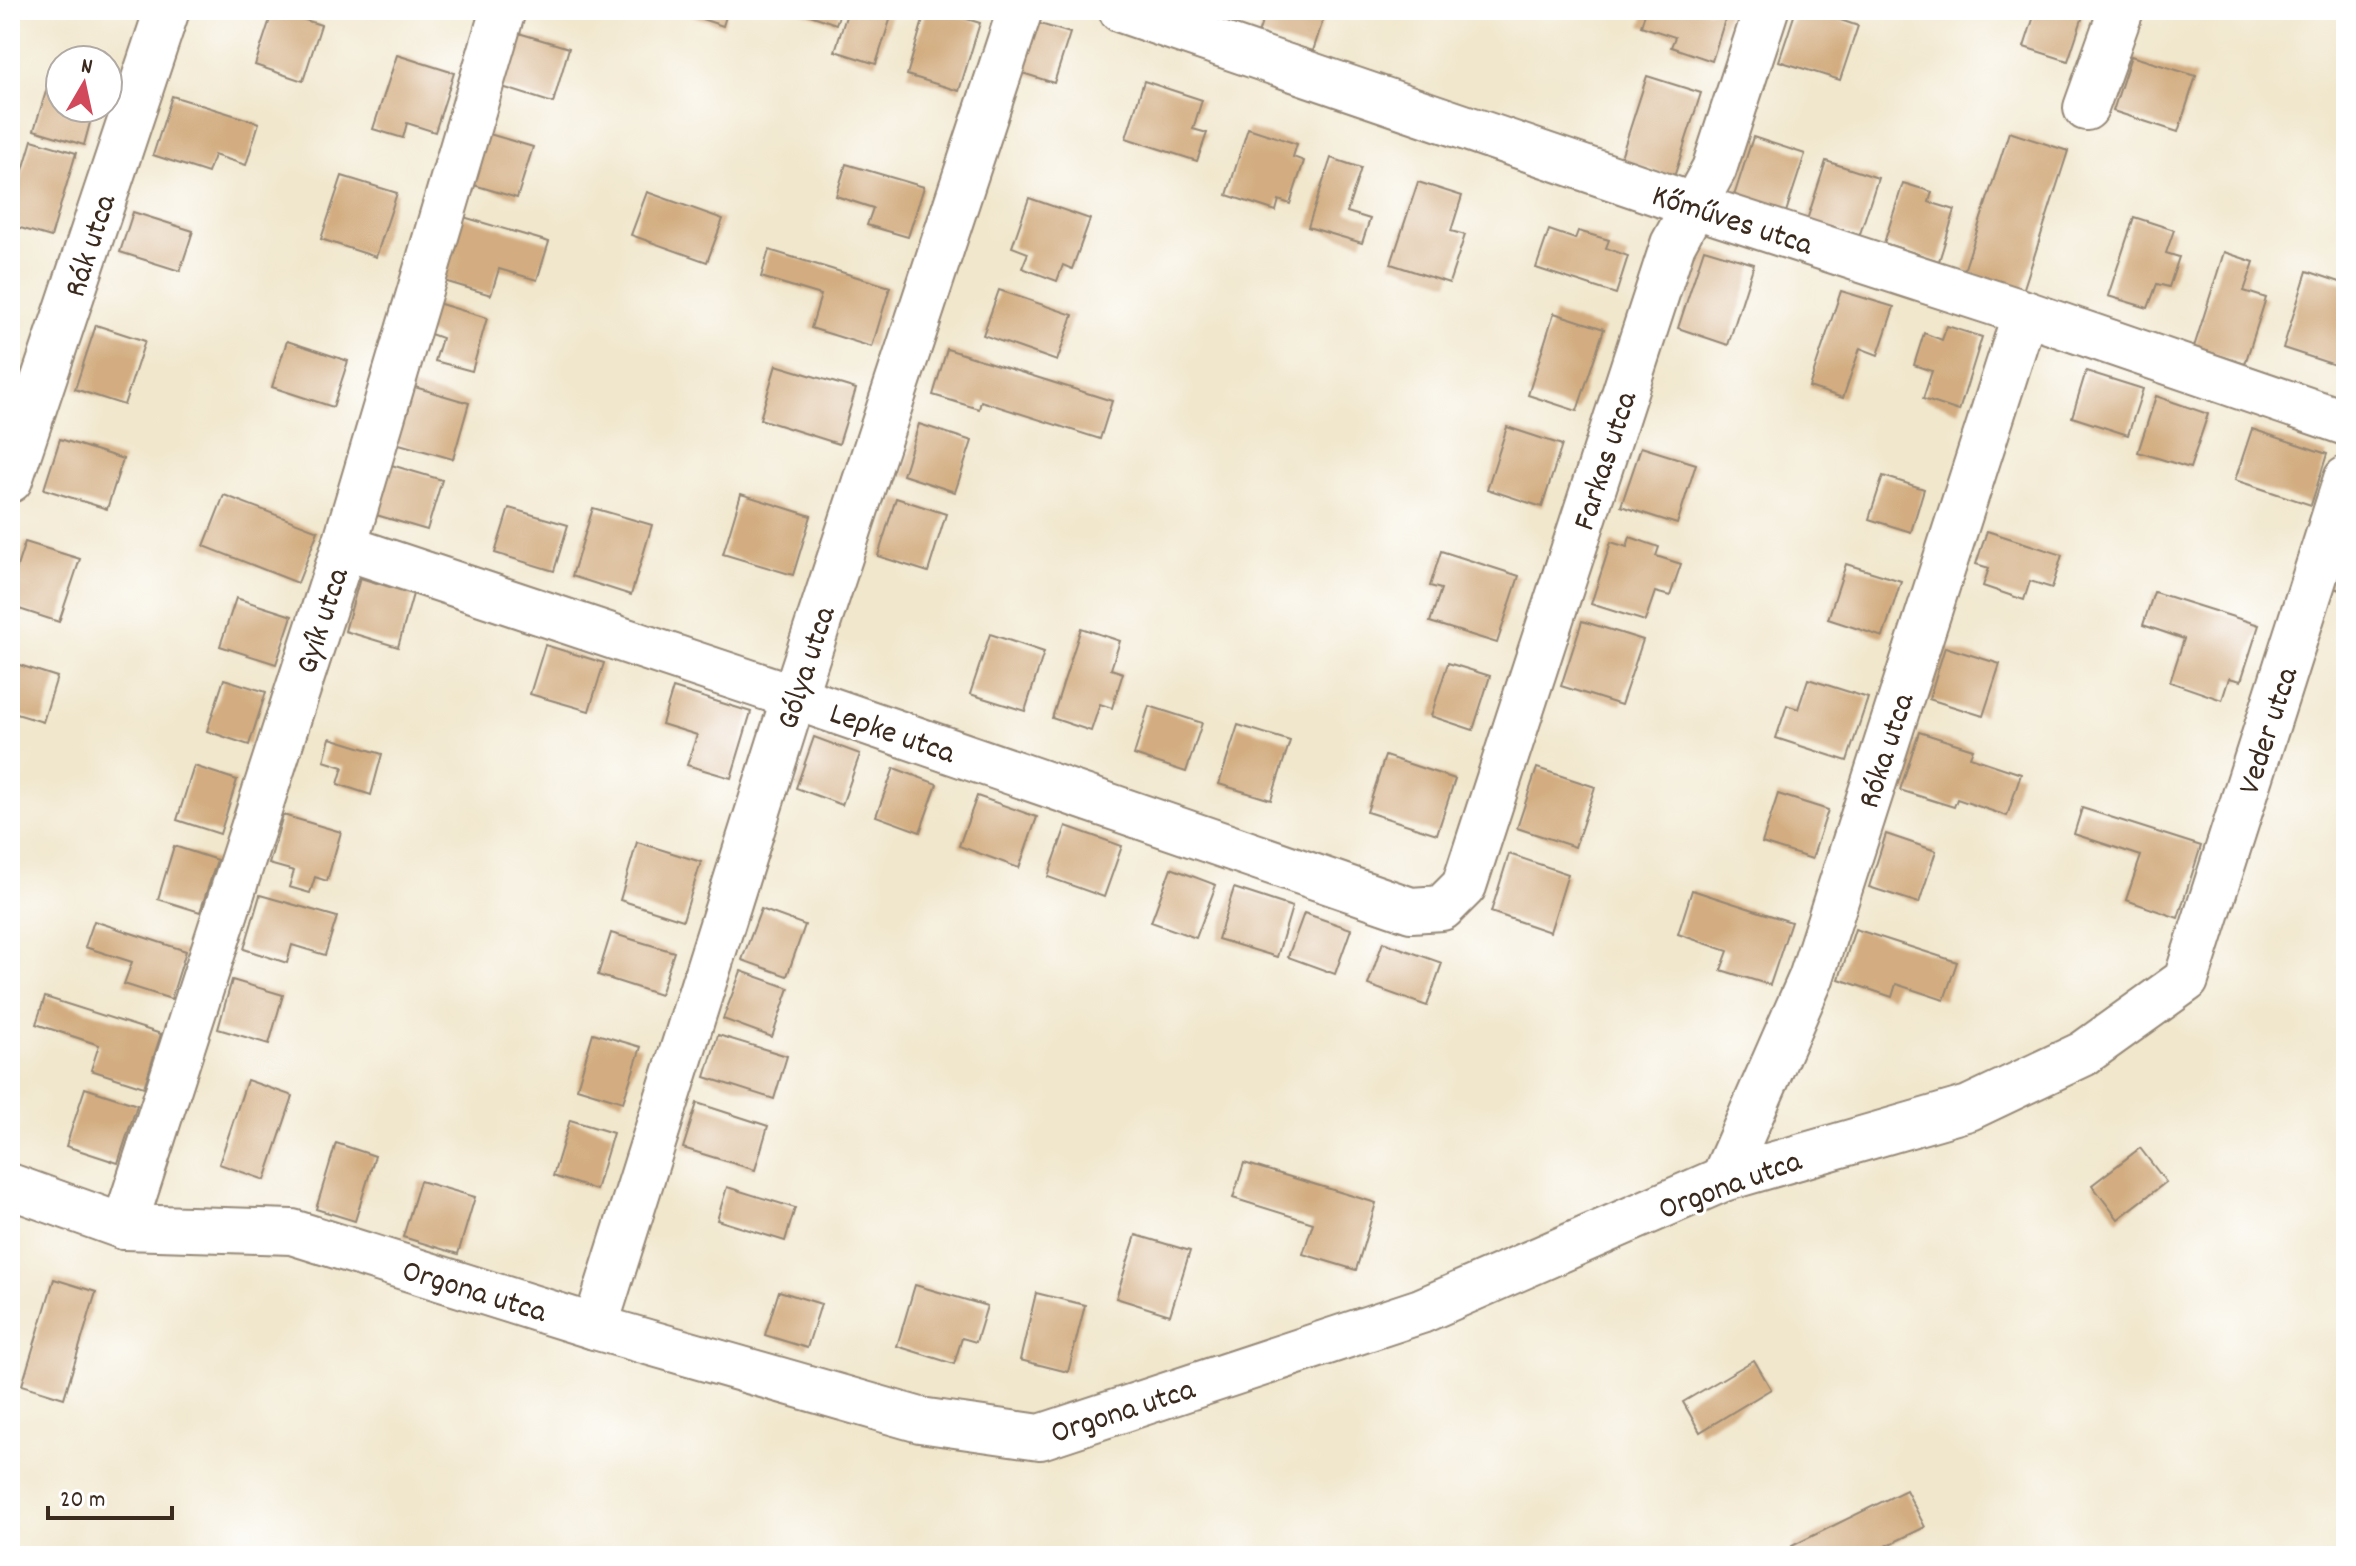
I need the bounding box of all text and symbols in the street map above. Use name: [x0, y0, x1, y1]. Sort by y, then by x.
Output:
north arrow: [44, 44, 124, 124]
text: N: [79, 52, 94, 84]
street label: Kőműves utca: [1645, 175, 1819, 271]
street label: Rák utca: [55, 188, 131, 304]
street label: Farkas utca: [1564, 385, 1652, 537]
street label: Gyík utca: [286, 562, 364, 680]
street label: Gólya utca: [767, 600, 851, 736]
street label: Veder utca: [2229, 661, 2313, 801]
street label: Róka utca: [1849, 687, 1929, 815]
street label: Lepke utca: [822, 693, 961, 779]
street label: Orgona utca: [1653, 1140, 1810, 1235]
street label: Orgona utca: [396, 1250, 552, 1338]
street label: Orgona utca: [1046, 1369, 1202, 1459]
scale bar: [48, 1470, 172, 1520]
text: 20 m: [60, 1484, 106, 1518]

